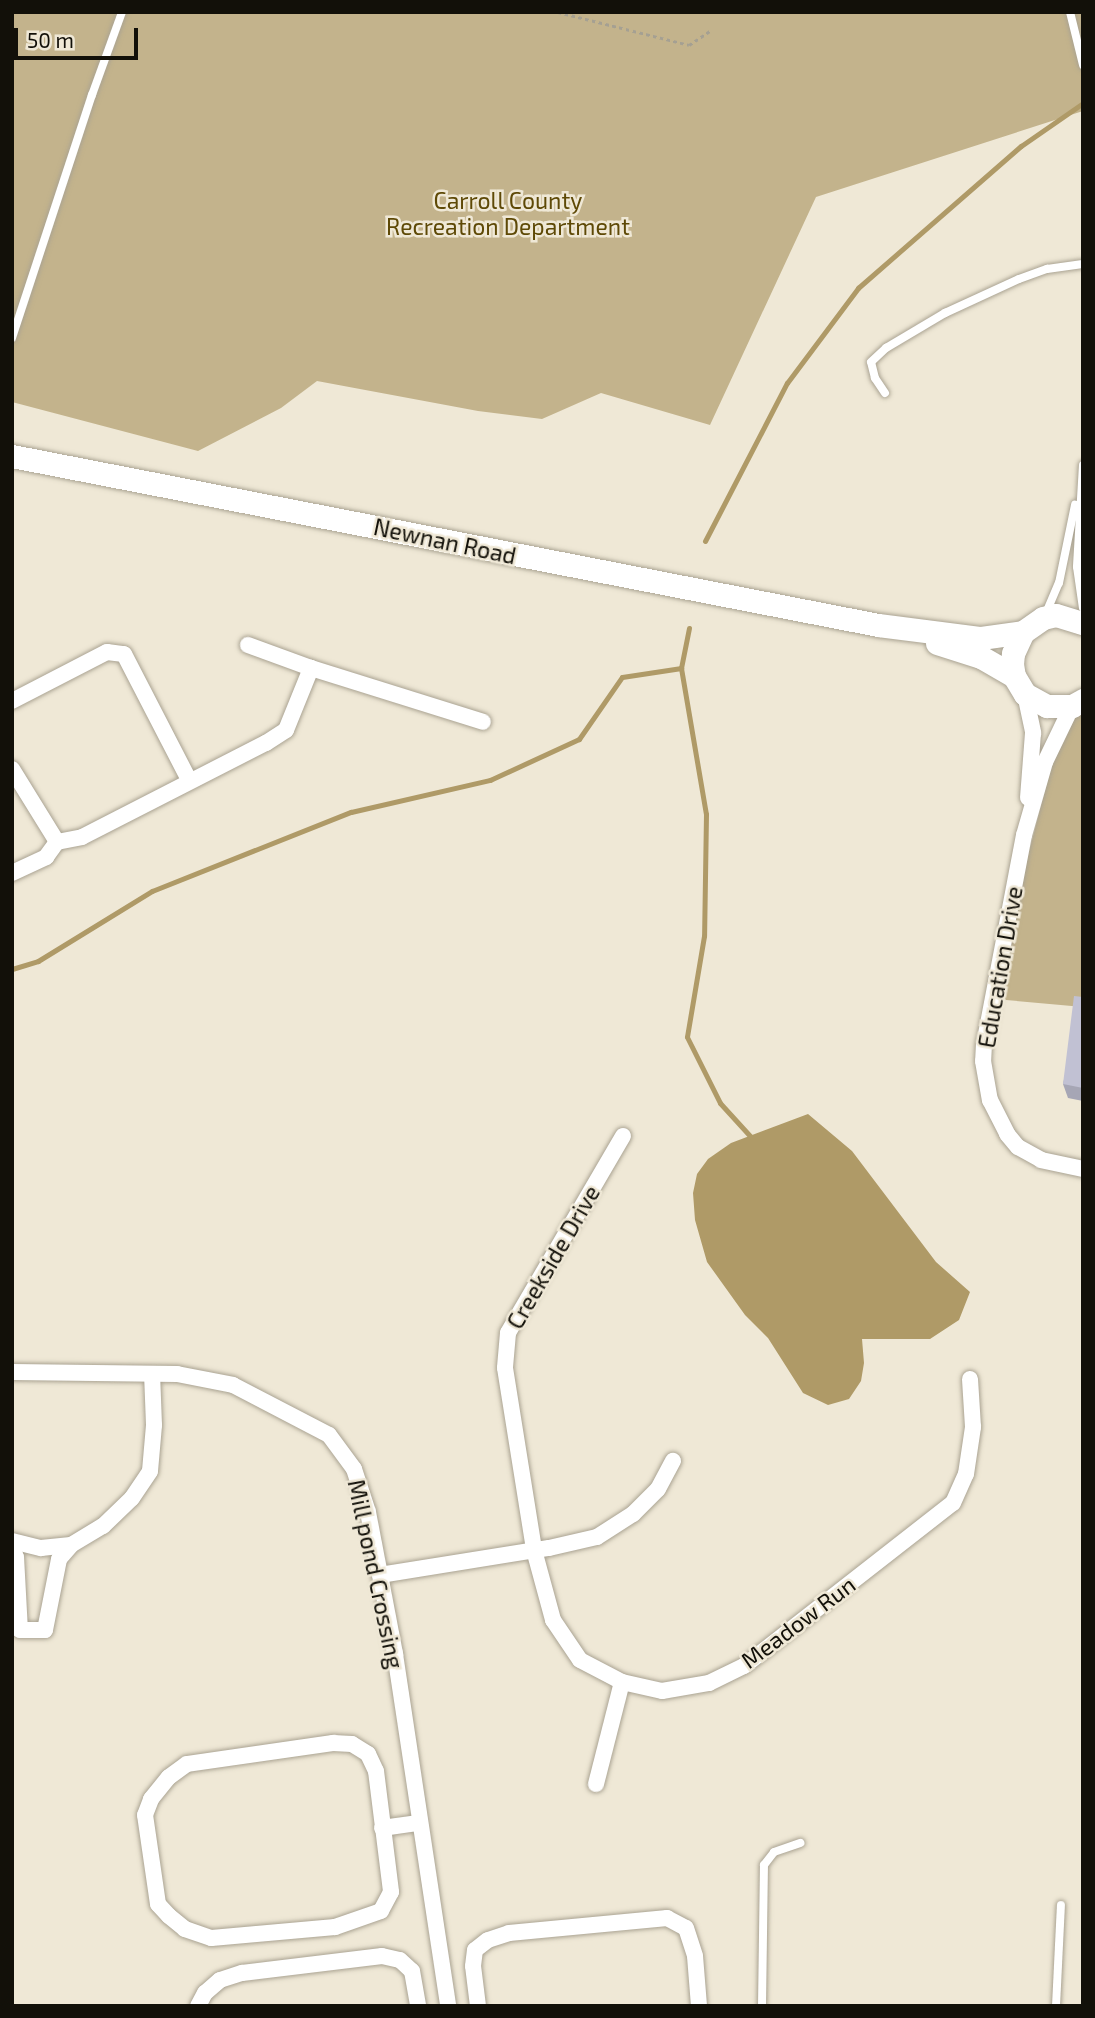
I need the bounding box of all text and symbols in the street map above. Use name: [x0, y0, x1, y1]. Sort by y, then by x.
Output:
scale bar: [18, 14, 142, 58]
text: 50 m: [27, 27, 74, 52]
park label: Carroll County Recreation Department: [386, 186, 630, 240]
street label: Newnan Road: [371, 512, 519, 570]
street label: Education Drive: [972, 884, 1028, 1050]
street label: Creekside Drive: [501, 1180, 605, 1334]
street label: Mill pond Crossing: [342, 1477, 410, 1671]
street label: Meadow Run: [735, 1570, 861, 1674]

